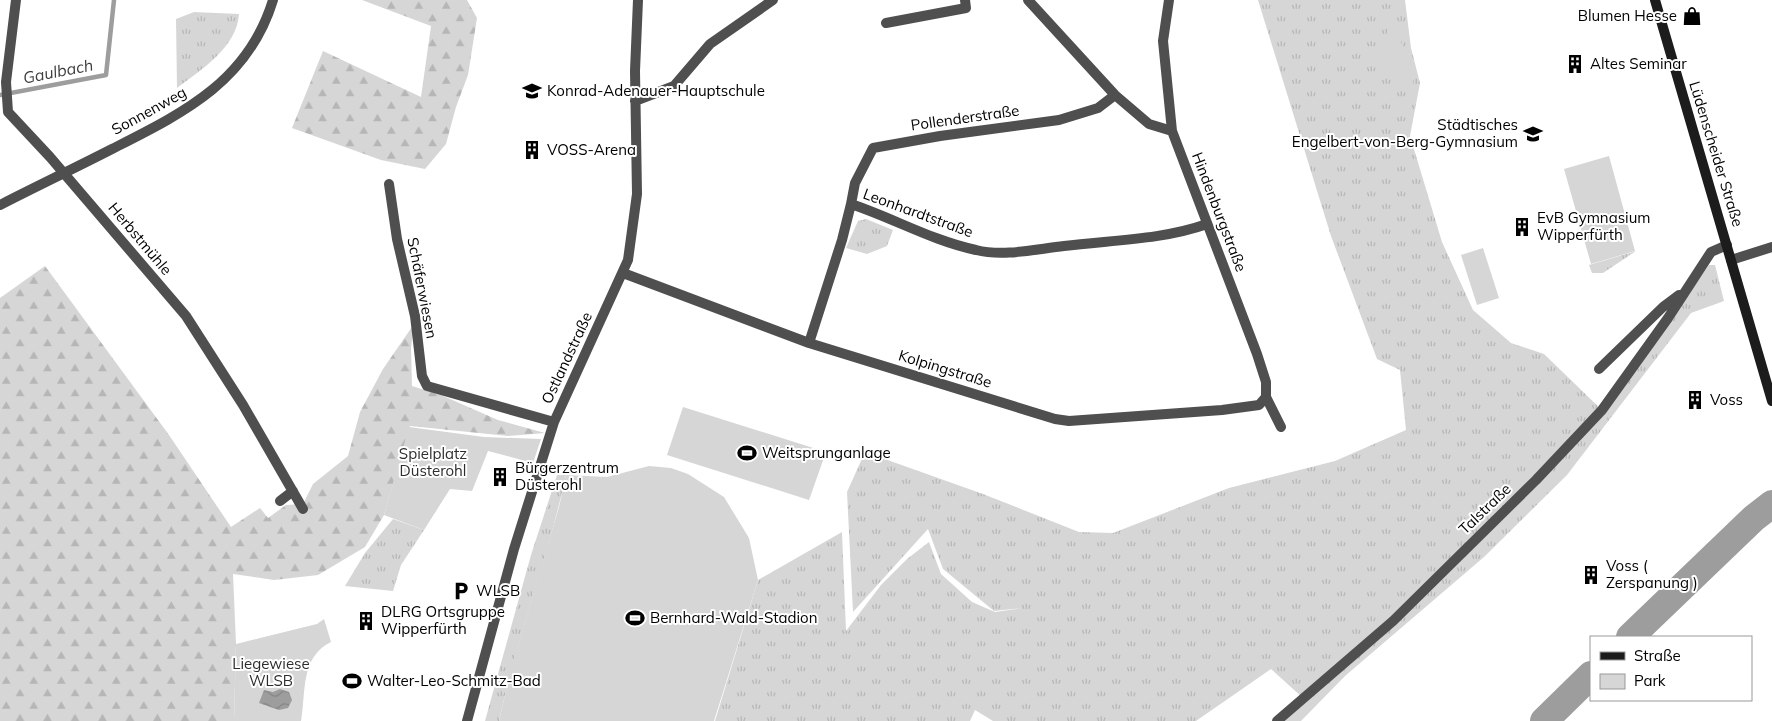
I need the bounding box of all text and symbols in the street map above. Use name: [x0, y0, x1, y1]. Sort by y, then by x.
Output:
shop icon: Blumen Hesse: [1681, 5, 1703, 27]
place label: Blumen Hesse: [1578, 6, 1677, 25]
building icon: Altes Seminar: [1564, 53, 1586, 75]
water label: Gaulbach: [21, 54, 95, 88]
place label: Altes Seminar: [1590, 54, 1687, 73]
street label: Lüdenscheider Straße: [1685, 79, 1748, 229]
school or university icon: Konrad-Adenauer-Hauptschule: [521, 80, 543, 102]
place label: Konrad-Adenauer-Hauptschule: [547, 81, 765, 100]
street label: Sonnenweg: [108, 82, 189, 139]
street label: Pollenderstraße: [909, 100, 1020, 135]
place label: Städtisches Engelbert-von-Berg-Gymnasium: [1292, 115, 1518, 151]
school or university icon: Städtisches Engelbert-von-Berg-Gymnasium: [1522, 123, 1544, 145]
building icon: VOSS-Arena: [521, 139, 543, 161]
place label: VOSS-Arena: [547, 140, 636, 159]
street label: Hindenburgstraße: [1188, 149, 1251, 274]
street label: Leonhardtstraße: [861, 184, 976, 241]
street label: Herbstmühle: [104, 198, 176, 279]
place label: EvB Gymnasium Wipperfürth: [1537, 208, 1651, 244]
building icon: EvB Gymnasium Wipperfürth: [1511, 216, 1533, 238]
street label: Schäferwiesen: [403, 236, 442, 340]
street label: Ostlandstraße: [537, 309, 596, 407]
street label: Kolpingstraße: [896, 345, 994, 392]
building icon: Voss: [1684, 389, 1706, 411]
place label: Voss: [1710, 390, 1743, 409]
sports icon: Weitsprunganlage: [736, 442, 758, 464]
place label: Weitsprunganlage: [762, 443, 891, 462]
park label: Spielplatz Düsterohl: [399, 444, 467, 480]
place label: Bürgerzentrum Düsterohl: [515, 458, 619, 494]
building icon: Bürgerzentrum Düsterohl: [489, 466, 511, 488]
street label: Talstraße: [1455, 479, 1515, 538]
place label: Voss ( Zerspanung ): [1606, 556, 1698, 592]
building icon: Voss ( Zerspanung ): [1580, 564, 1602, 586]
parking icon: WLSB: [450, 580, 472, 602]
place label: WLSB: [476, 581, 520, 600]
place label: DLRG Ortsgruppe Wipperfürth: [381, 602, 505, 638]
sports icon: Bernhard-Wald-Stadion: [624, 607, 646, 629]
place label: Bernhard-Wald-Stadion: [650, 608, 817, 627]
building icon: DLRG Ortsgruppe Wipperfürth: [355, 610, 377, 632]
legend: [1590, 636, 1752, 701]
text: Straße: [1634, 646, 1681, 665]
park label: Liegewiese WLSB: [232, 654, 310, 690]
sports icon: Walter-Leo-Schmitz-Bad: [341, 670, 363, 692]
place label: Walter-Leo-Schmitz-Bad: [367, 671, 541, 690]
text: Park: [1634, 671, 1666, 690]

